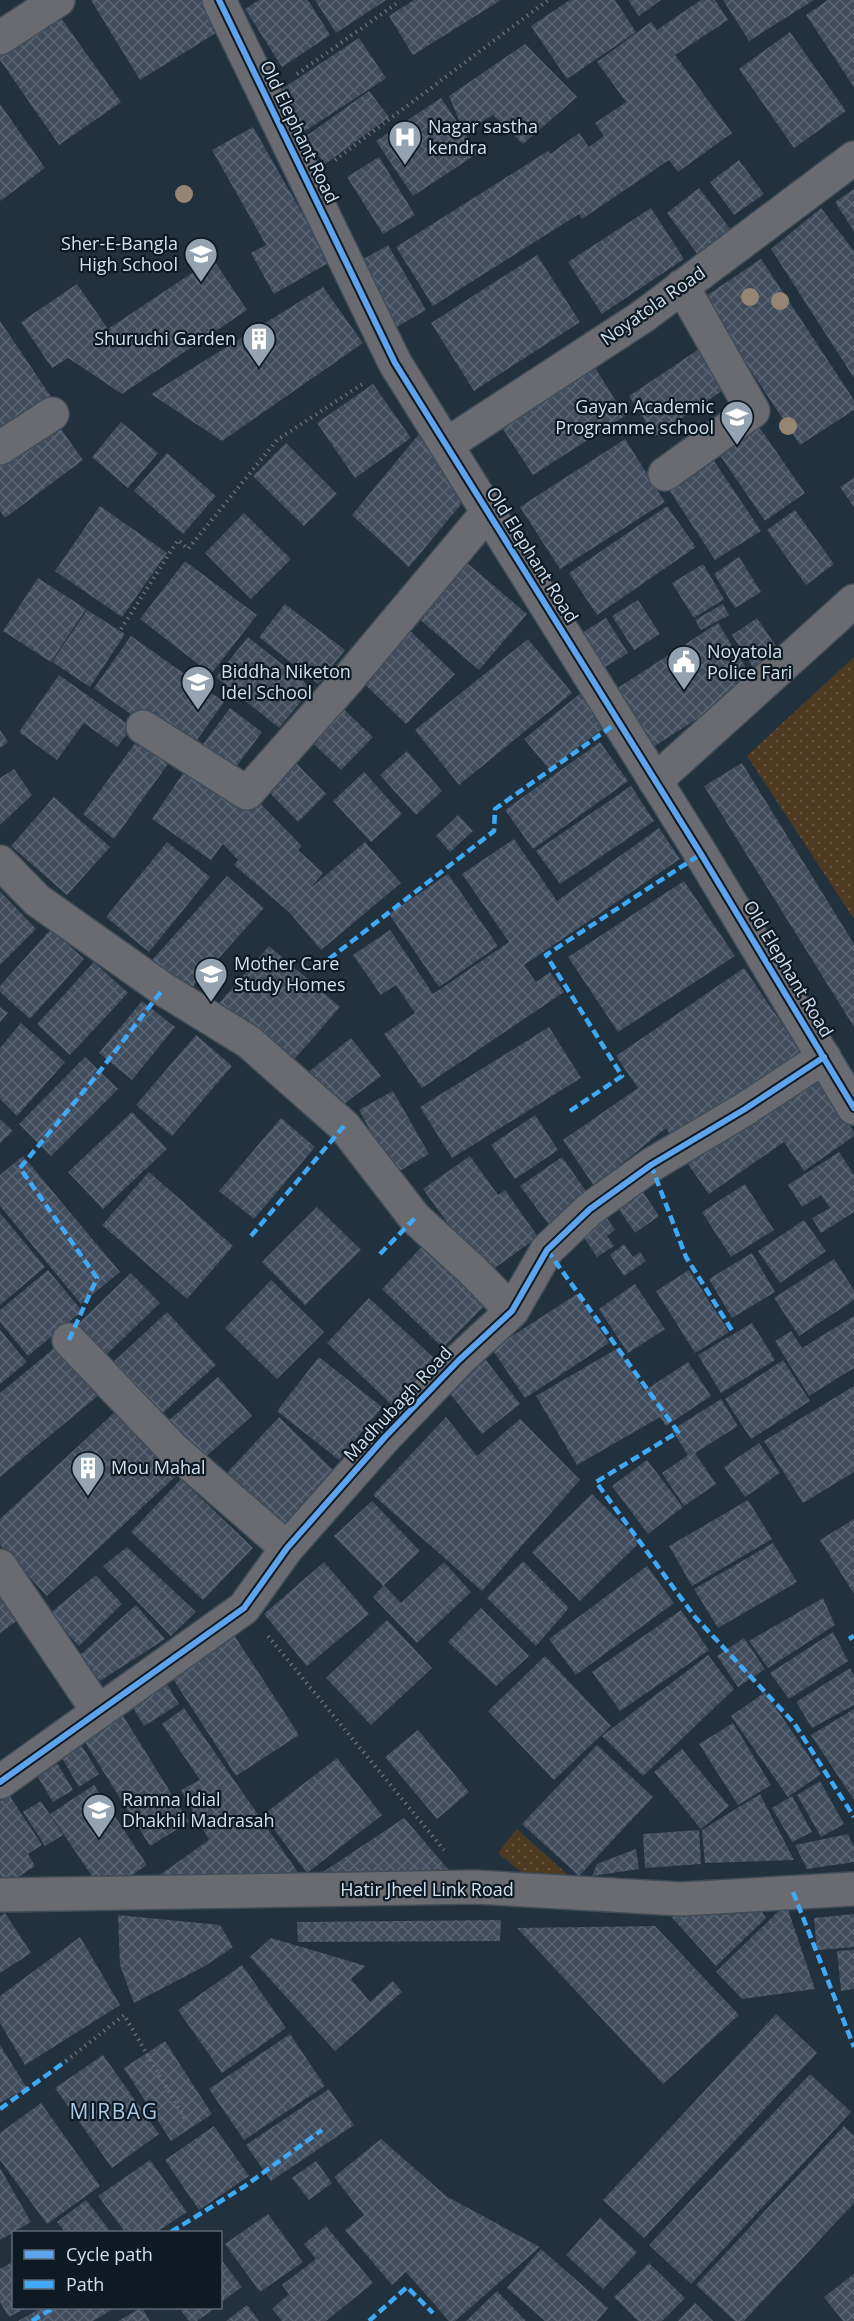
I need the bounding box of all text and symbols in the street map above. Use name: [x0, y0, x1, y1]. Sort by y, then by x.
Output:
street label: Old Elephant Road: [255, 56, 345, 207]
place label: Nagar sastha kendra: [428, 114, 538, 159]
hospital icon: Nagar sastha kendra: [387, 119, 423, 166]
place label: Sher-E-Bangla High School: [61, 231, 178, 276]
school or university icon: Sher-E-Bangla High School: [183, 236, 219, 283]
street label: Noyatola Road: [595, 260, 710, 350]
building icon: Shuruchi Garden: [241, 321, 277, 368]
place label: Shuruchi Garden: [94, 326, 236, 350]
place label: Gayan Academic Programme school: [555, 394, 714, 439]
school or university icon: Gayan Academic Programme school: [719, 399, 755, 446]
street label: Old Elephant Road: [481, 482, 584, 627]
place label: Noyatola Police Fari: [707, 639, 792, 684]
public building icon: Noyatola Police Fari: [666, 644, 702, 691]
place label: Biddha Niketon Idel School: [221, 659, 351, 704]
school or university icon: Biddha Niketon Idel School: [180, 664, 216, 711]
street label: Old Elephant Road: [738, 895, 839, 1042]
place label: Mother Care Study Homes: [234, 951, 345, 996]
school or university icon: Mother Care Study Homes: [193, 956, 229, 1003]
street label: Madhubagh Road: [338, 1341, 457, 1466]
building icon: Mou Mahal: [70, 1450, 106, 1497]
place label: Mou Mahal: [111, 1455, 206, 1479]
place label: Ramna Idial Dhakhil Madrasah: [122, 1787, 275, 1832]
school or university icon: Ramna Idial Dhakhil Madrasah: [81, 1792, 117, 1839]
street label: Hatir Jheel Link Road: [340, 1877, 514, 1901]
district label: MIRBAG: [70, 2097, 158, 2125]
legend: [12, 2231, 222, 2309]
text: Cycle path: [66, 2242, 153, 2266]
text: Path: [66, 2272, 104, 2296]

